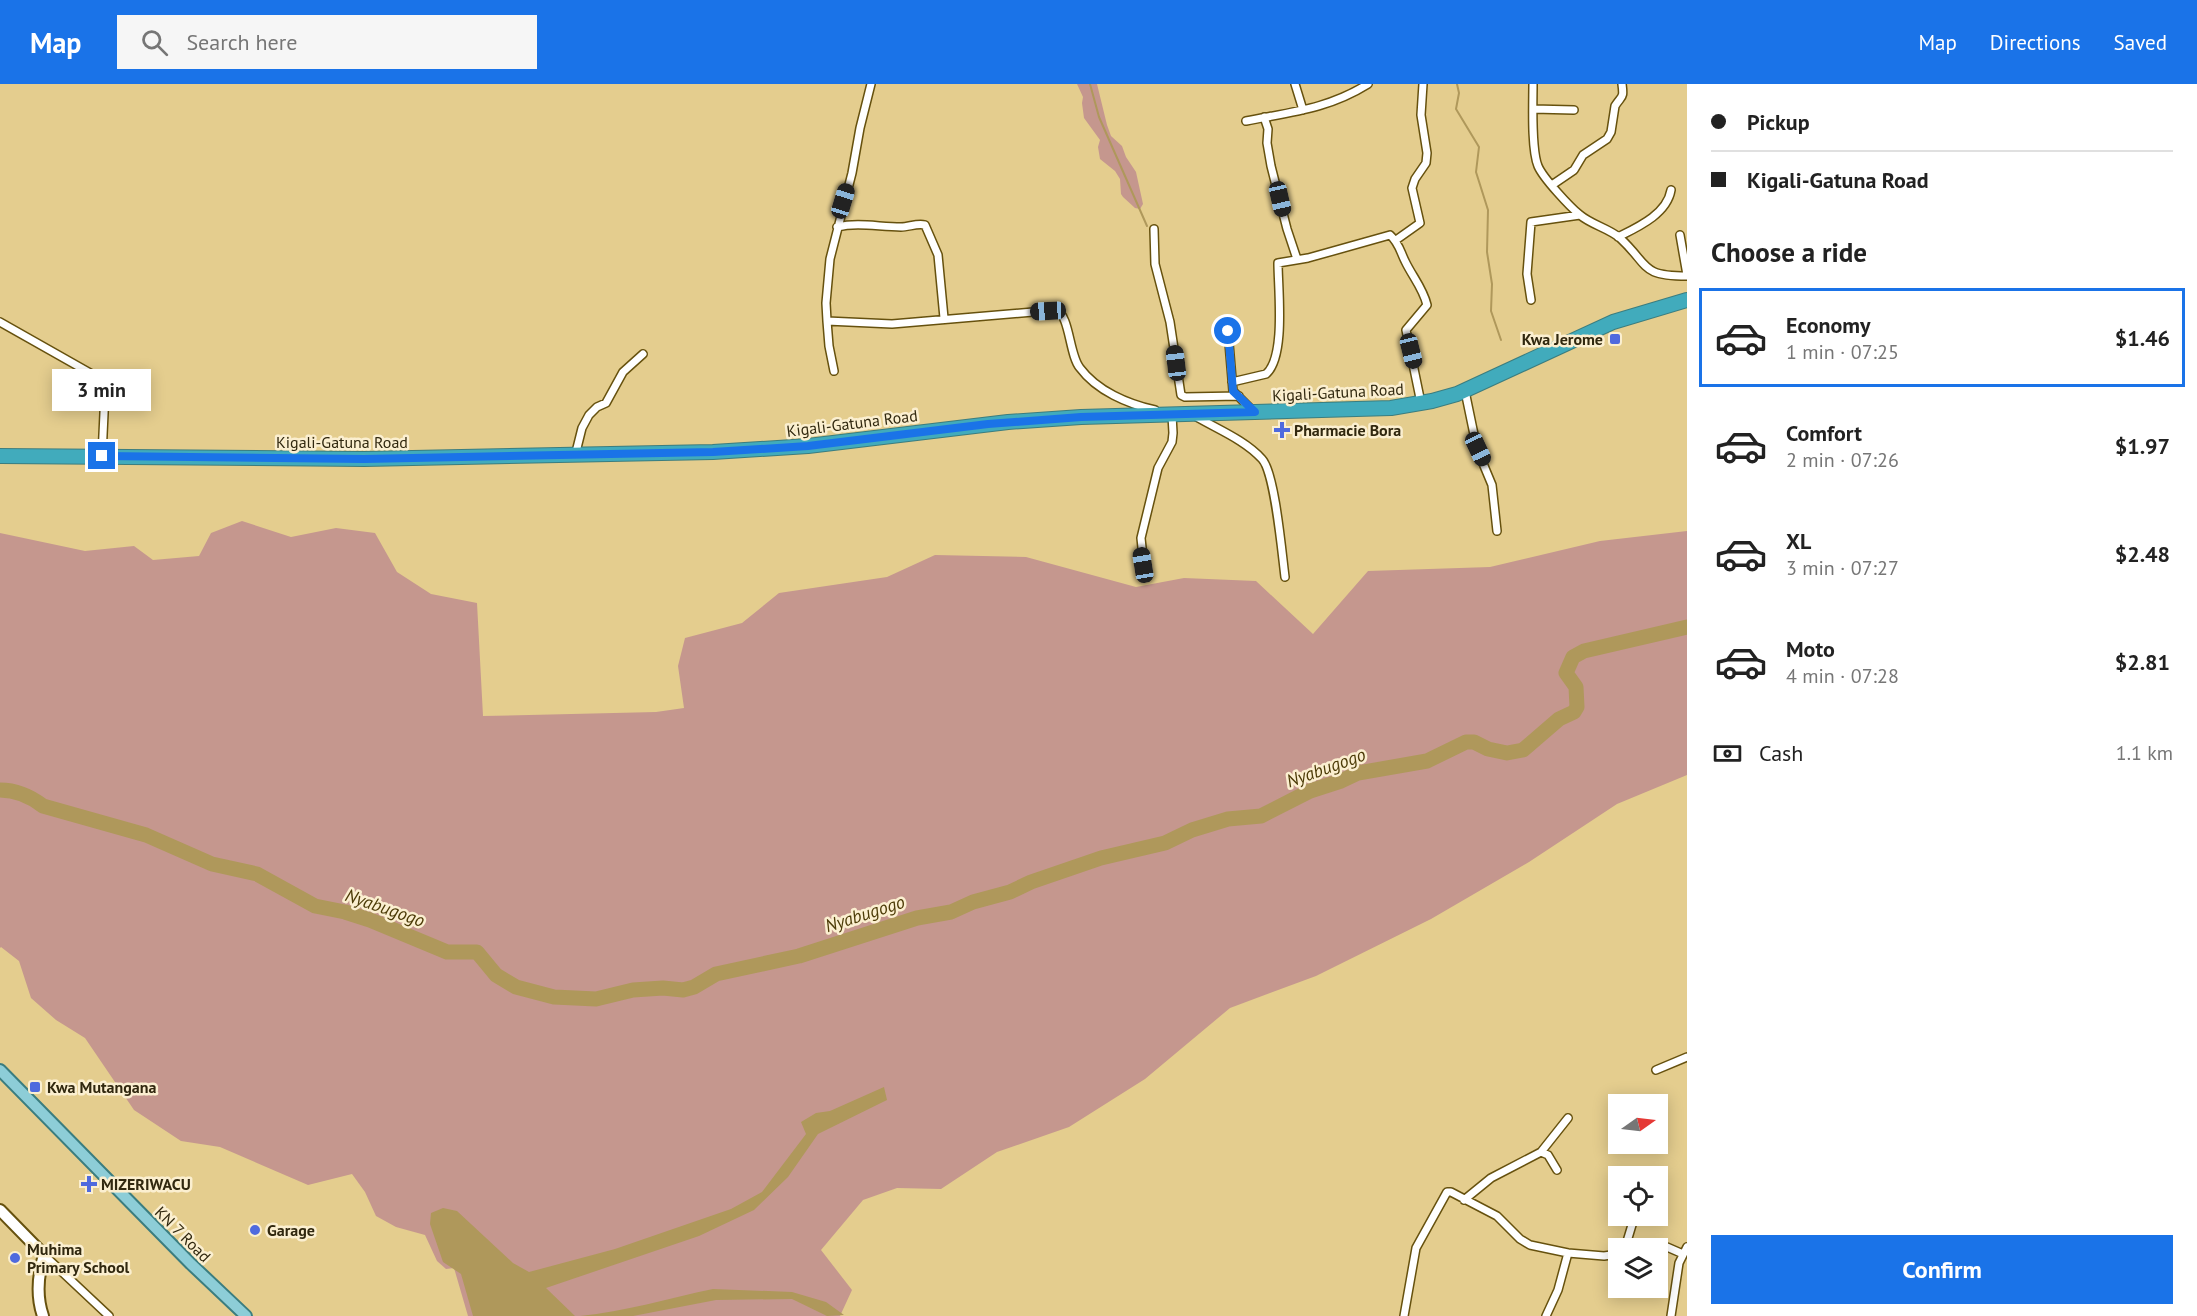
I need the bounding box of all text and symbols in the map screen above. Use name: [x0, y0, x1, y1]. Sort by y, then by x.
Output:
search box: [117, 15, 537, 69]
text: Map: [30, 24, 81, 61]
icon: search: [138, 26, 171, 59]
text: Search here: [186, 28, 297, 56]
text: Map: [1918, 29, 1957, 56]
text: Directions: [1990, 29, 2081, 56]
text: Saved: [2114, 29, 2167, 56]
text: Pickup: [1747, 108, 1810, 136]
text: Kigali-Gatuna Road: [1747, 166, 1929, 194]
car: [1267, 179, 1293, 219]
car: [829, 181, 857, 221]
text: Choose a ride: [1711, 235, 1867, 269]
car: [1030, 301, 1066, 321]
icon: car: [1714, 311, 1768, 365]
text: Economy: [1786, 311, 1870, 339]
route start: [1214, 317, 1241, 344]
text: $1.46: [2115, 324, 2170, 352]
place label: Kwa Jerome: [1522, 329, 1603, 349]
car: [1398, 331, 1424, 371]
marker: Kwa Jerome: [1608, 332, 1622, 346]
text: 1 min · 07:25: [1786, 339, 1899, 365]
car: [1165, 344, 1187, 382]
callout: 3 min: [52, 369, 152, 411]
text: 3 min: [77, 377, 126, 403]
street label: Kigali-Gatuna Road: [1272, 379, 1404, 405]
street label: Kigali-Gatuna Road: [785, 405, 919, 441]
icon: car: [1714, 419, 1768, 473]
text: Comfort: [1786, 419, 1862, 447]
place label: Pharmacie Bora: [1294, 420, 1401, 440]
marker: Pharmacie Bora: [1275, 423, 1289, 437]
car: [1462, 429, 1494, 469]
street label: Kigali-Gatuna Road: [276, 432, 408, 452]
text: $1.97: [2115, 432, 2170, 460]
route end: [88, 442, 115, 469]
text: 2 min · 07:26: [1786, 447, 1899, 473]
icon: car: [1714, 527, 1768, 581]
text: XL: [1786, 527, 1811, 555]
text: $2.48: [2115, 540, 2170, 568]
car: [1131, 546, 1155, 584]
text: 3 min · 07:27: [1786, 555, 1899, 581]
icon: car: [1714, 635, 1768, 689]
text: Moto: [1786, 635, 1835, 663]
text: $2.81: [2115, 648, 2170, 676]
text: 4 min · 07:28: [1786, 663, 1899, 689]
icon: cash: [1711, 737, 1744, 770]
text: Cash: [1759, 739, 1803, 767]
text: 1.1 km: [2116, 740, 2173, 766]
water label: Nyabugogo: [1283, 743, 1369, 792]
water label: Nyabugogo: [342, 883, 428, 932]
water label: Nyabugogo: [822, 890, 908, 937]
place label: Kwa Mutangana: [47, 1077, 156, 1097]
marker: Kwa Mutangana: [28, 1080, 42, 1094]
north arrow: [1608, 1094, 1668, 1154]
map controls: [1608, 1094, 1668, 1298]
button: locate: [1608, 1166, 1668, 1226]
place label: MIZERIWACU: [101, 1174, 191, 1194]
marker: MIZERIWACU: [82, 1177, 96, 1191]
street label: KN 7 Road: [151, 1202, 215, 1266]
place label: Garage: [267, 1220, 315, 1240]
marker: Garage: [248, 1223, 262, 1237]
button: Confirm: [1711, 1235, 2173, 1304]
button: layers: [1608, 1238, 1668, 1298]
place label: Muhima Primary School: [27, 1239, 129, 1277]
marker: Muhima Primary School: [8, 1251, 22, 1265]

